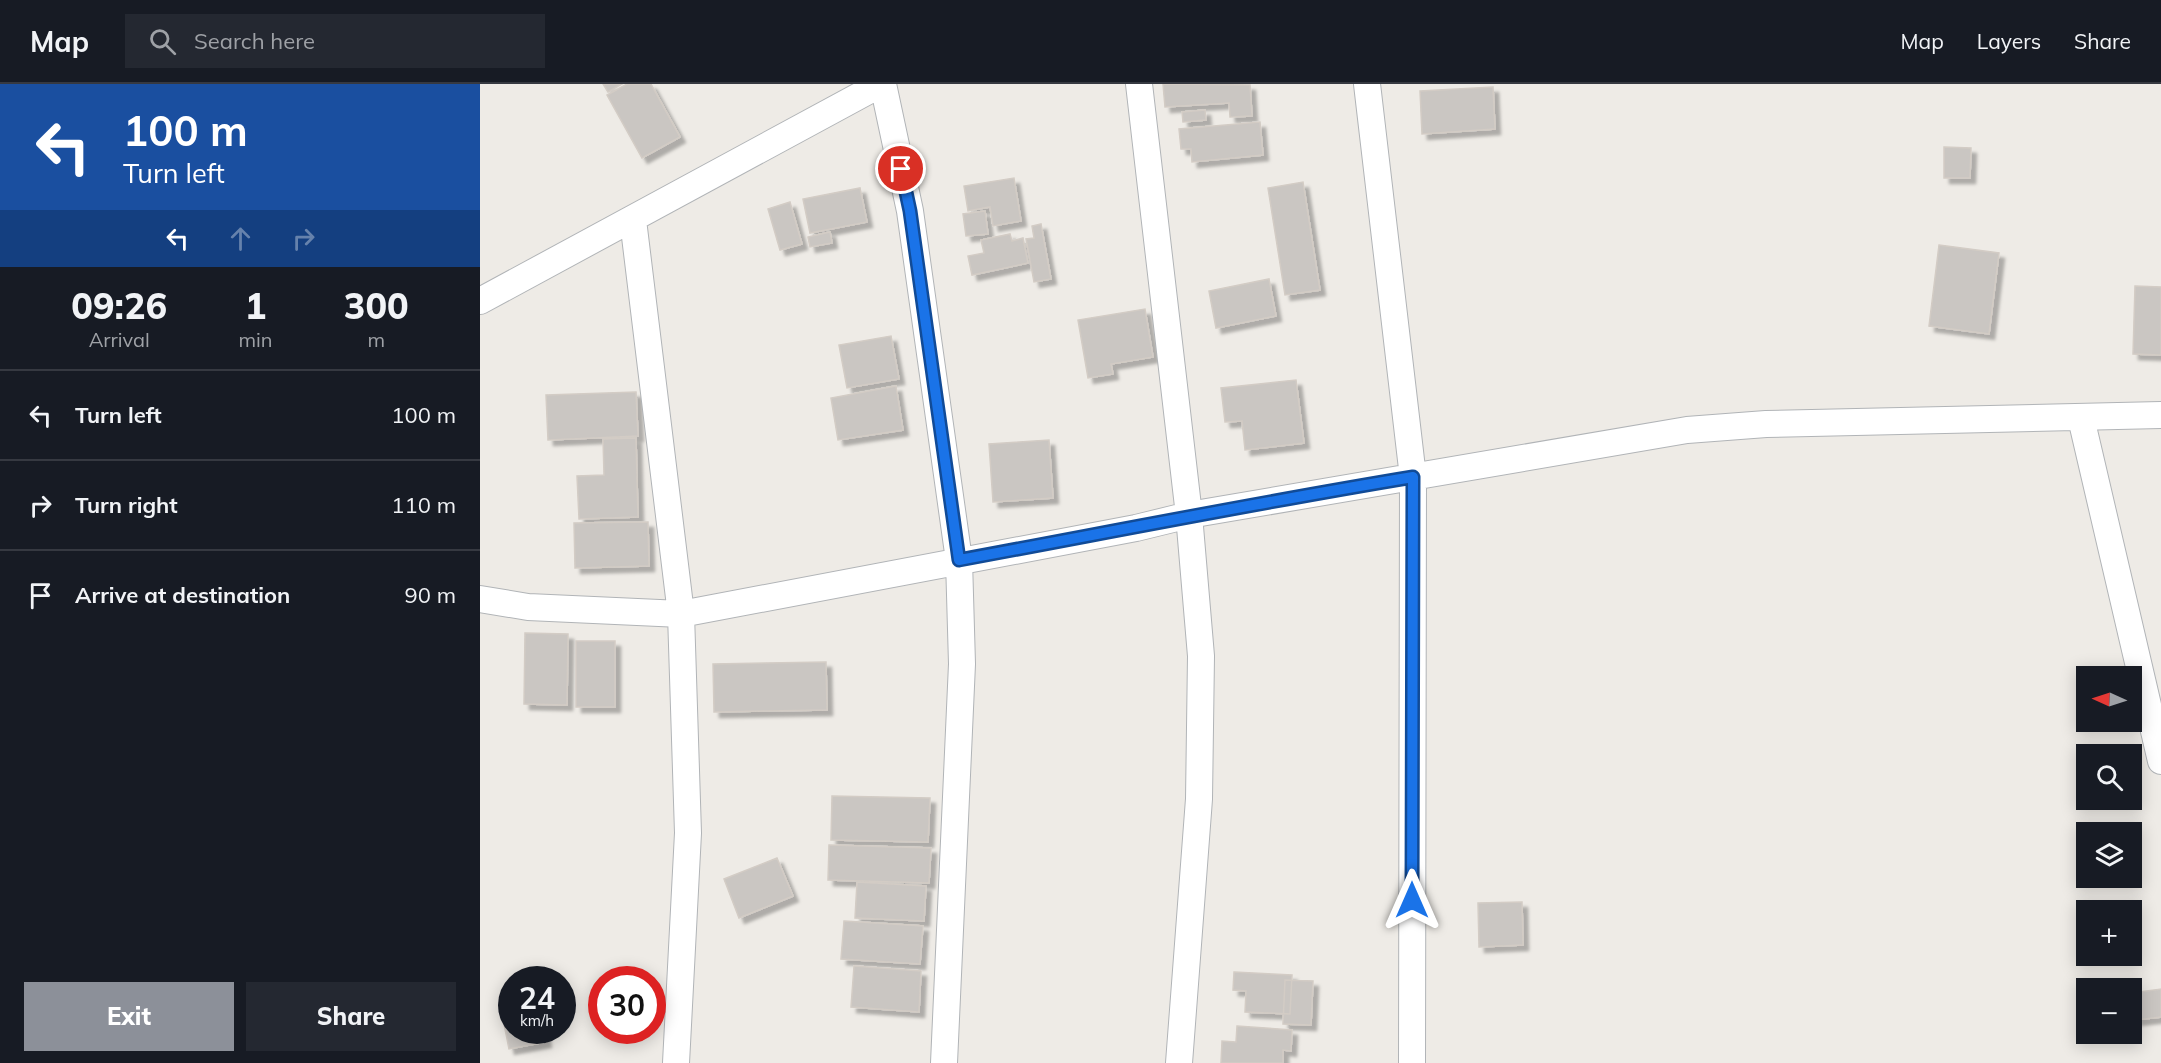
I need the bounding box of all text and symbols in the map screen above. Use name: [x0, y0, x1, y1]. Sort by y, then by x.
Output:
search box: [125, 14, 545, 68]
text: Map: [30, 24, 89, 59]
icon: search: [146, 25, 179, 58]
text: Search here: [194, 27, 315, 55]
text: Map: [1901, 28, 1944, 54]
text: Layers: [1977, 28, 2041, 54]
text: Share: [2074, 28, 2131, 54]
text: 100 m: [123, 104, 248, 157]
icon: left: [24, 108, 102, 186]
pin: [875, 143, 926, 194]
icon: arrive: [884, 152, 917, 185]
text: Turn left: [123, 156, 225, 190]
icon: left: [161, 222, 194, 255]
icon: ahead: [224, 222, 257, 255]
icon: right: [287, 222, 320, 255]
text: 09:26: [71, 283, 167, 328]
text: 1: [245, 283, 266, 328]
text: 300: [344, 283, 409, 328]
text: Arrival: [89, 327, 150, 352]
text: min: [238, 327, 273, 352]
text: m: [367, 327, 385, 352]
icon: left: [24, 399, 57, 432]
text: Turn left: [75, 401, 162, 429]
text: 100 m: [391, 401, 456, 429]
icon: right: [24, 489, 57, 522]
text: Turn right: [75, 491, 178, 519]
text: 110 m: [391, 491, 456, 519]
icon: arrive: [24, 579, 57, 612]
text: Arrive at destination: [75, 581, 290, 609]
text: 90 m: [405, 581, 456, 609]
north arrow: [2076, 666, 2142, 732]
map controls: [2076, 666, 2142, 1044]
button: search: [2076, 744, 2142, 810]
button: layers: [2076, 822, 2142, 888]
position arrow: [1380, 868, 1444, 932]
button: +: [2076, 900, 2142, 966]
speed limit sign: 30: [588, 966, 666, 1044]
button: −: [2076, 978, 2142, 1044]
text: 24: [519, 979, 555, 1017]
button: Exit: [24, 982, 234, 1051]
button: Share: [246, 982, 456, 1051]
text: km/h: [520, 1011, 554, 1030]

